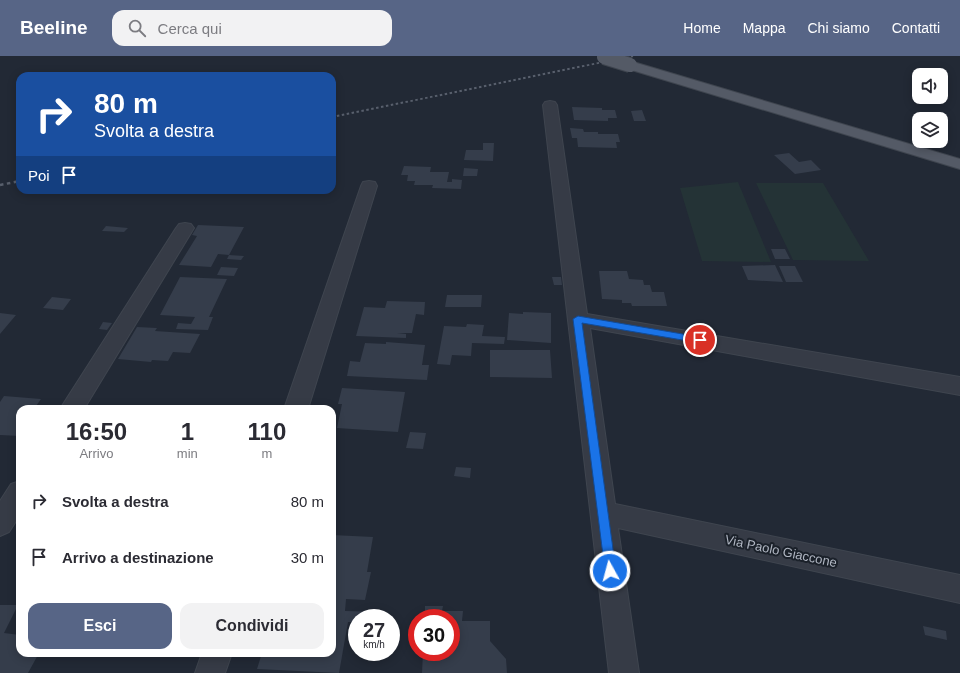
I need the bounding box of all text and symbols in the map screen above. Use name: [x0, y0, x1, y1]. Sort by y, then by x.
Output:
search box: [112, 10, 392, 46]
text: Beeline: [20, 17, 88, 38]
icon: search: [126, 17, 148, 39]
text: Cerca qui: [158, 20, 222, 37]
text: Home: [683, 20, 721, 36]
text: Mappa: [743, 20, 786, 36]
text: Chi siamo: [808, 20, 870, 36]
text: Contatti: [892, 20, 940, 36]
map controls: [912, 68, 948, 148]
button: sound: [912, 68, 948, 104]
icon: right: [28, 88, 80, 140]
text: 80 m: [94, 88, 158, 119]
button: layers: [912, 112, 948, 148]
text: Svolta a destra: [94, 121, 214, 141]
icon: arrive: [58, 164, 80, 186]
text: Poi: [28, 167, 50, 184]
pin: [683, 323, 717, 357]
icon: arrive: [689, 329, 711, 351]
text: 16:50: [66, 418, 127, 445]
text: 1: [181, 418, 194, 445]
text: 110: [248, 418, 286, 445]
text: Arrivo: [79, 446, 113, 461]
text: min: [177, 446, 198, 461]
text: m: [261, 446, 272, 461]
icon: right: [28, 490, 50, 512]
text: Svolta a destra: [62, 493, 169, 510]
text: 80 m: [291, 493, 324, 510]
street label: Via Paolo Giaccone: [724, 532, 838, 570]
icon: arrive: [28, 546, 50, 568]
text: Arrivo a destinazione: [62, 549, 214, 566]
text: 30 m: [291, 549, 324, 566]
position arrow: [589, 550, 631, 592]
button: Esci: [28, 603, 172, 649]
button: Condividi: [180, 603, 324, 649]
speed limit sign: 30: [408, 609, 460, 661]
text: 27: [363, 619, 385, 641]
text: km/h: [363, 639, 385, 650]

